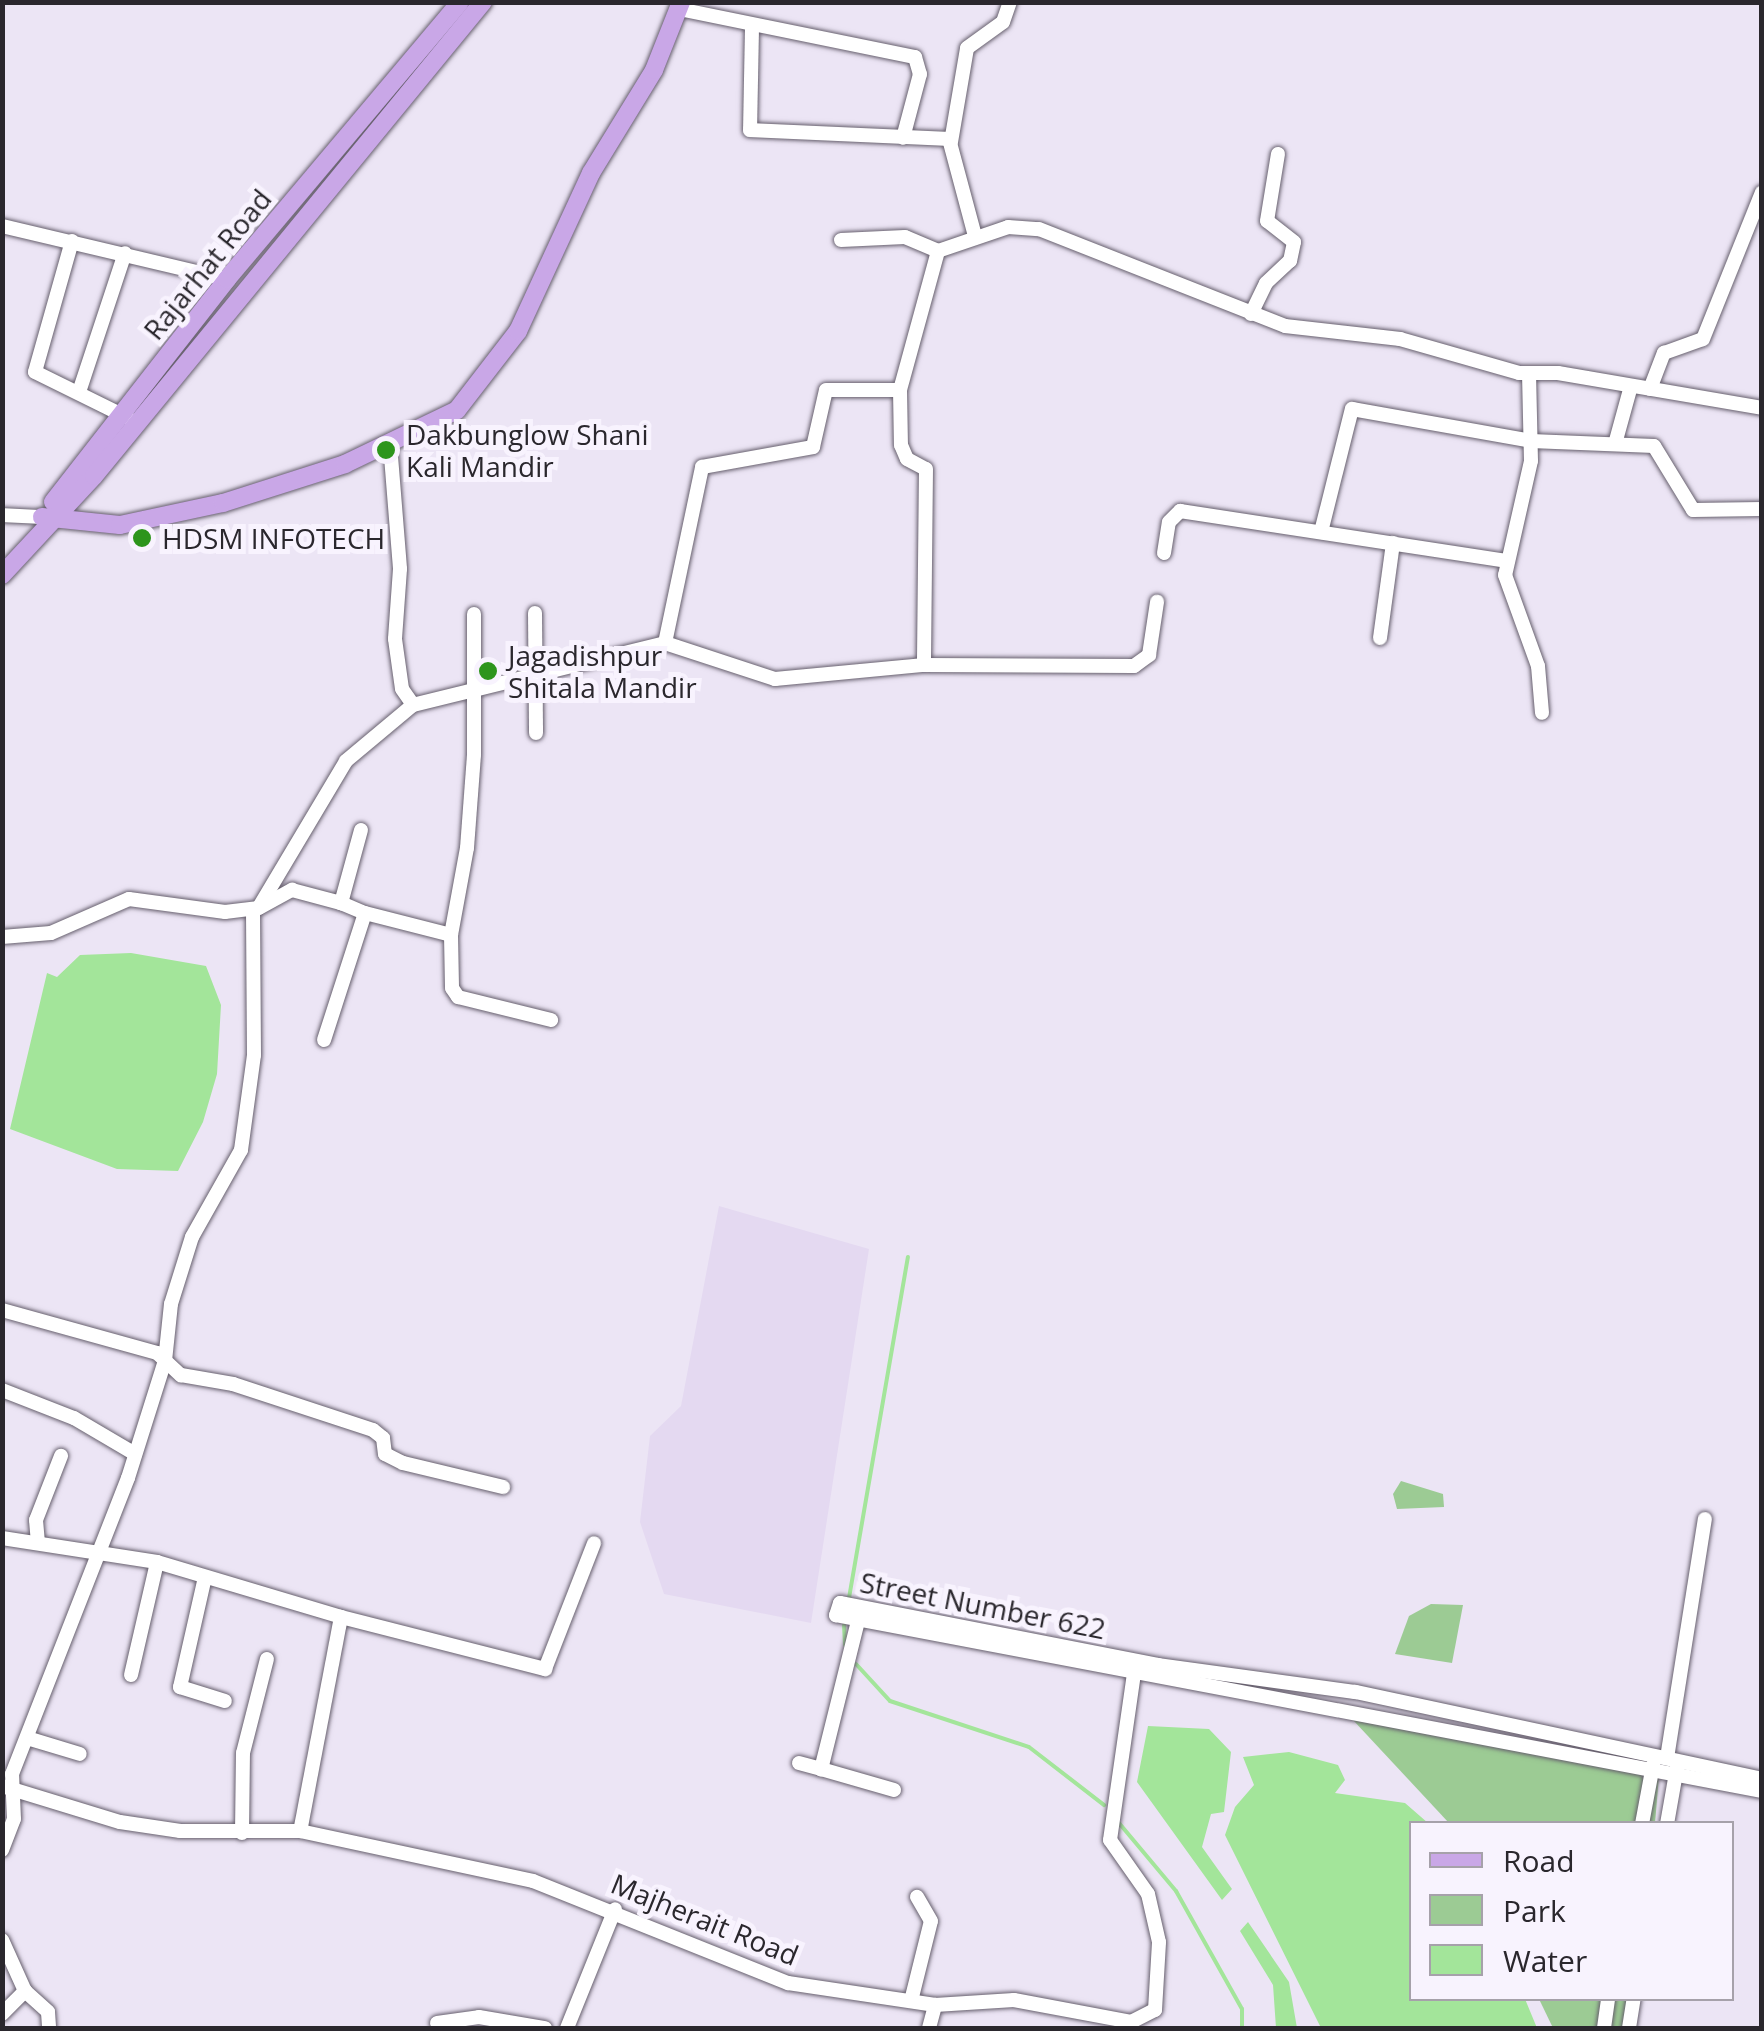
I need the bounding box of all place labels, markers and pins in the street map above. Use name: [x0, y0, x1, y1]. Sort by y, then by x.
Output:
place label: Dakbunglow Shani Kali Mandir: [406, 417, 648, 483]
marker: Dakbunglow Shani Kali Mandir: [375, 439, 397, 461]
place label: HDSM INFOTECH: [162, 521, 385, 555]
marker: HDSM INFOTECH: [131, 527, 153, 549]
place label: Jagadishpur Shitala Mandir: [508, 638, 697, 704]
marker: Jagadishpur Shitala Mandir: [477, 660, 499, 682]

